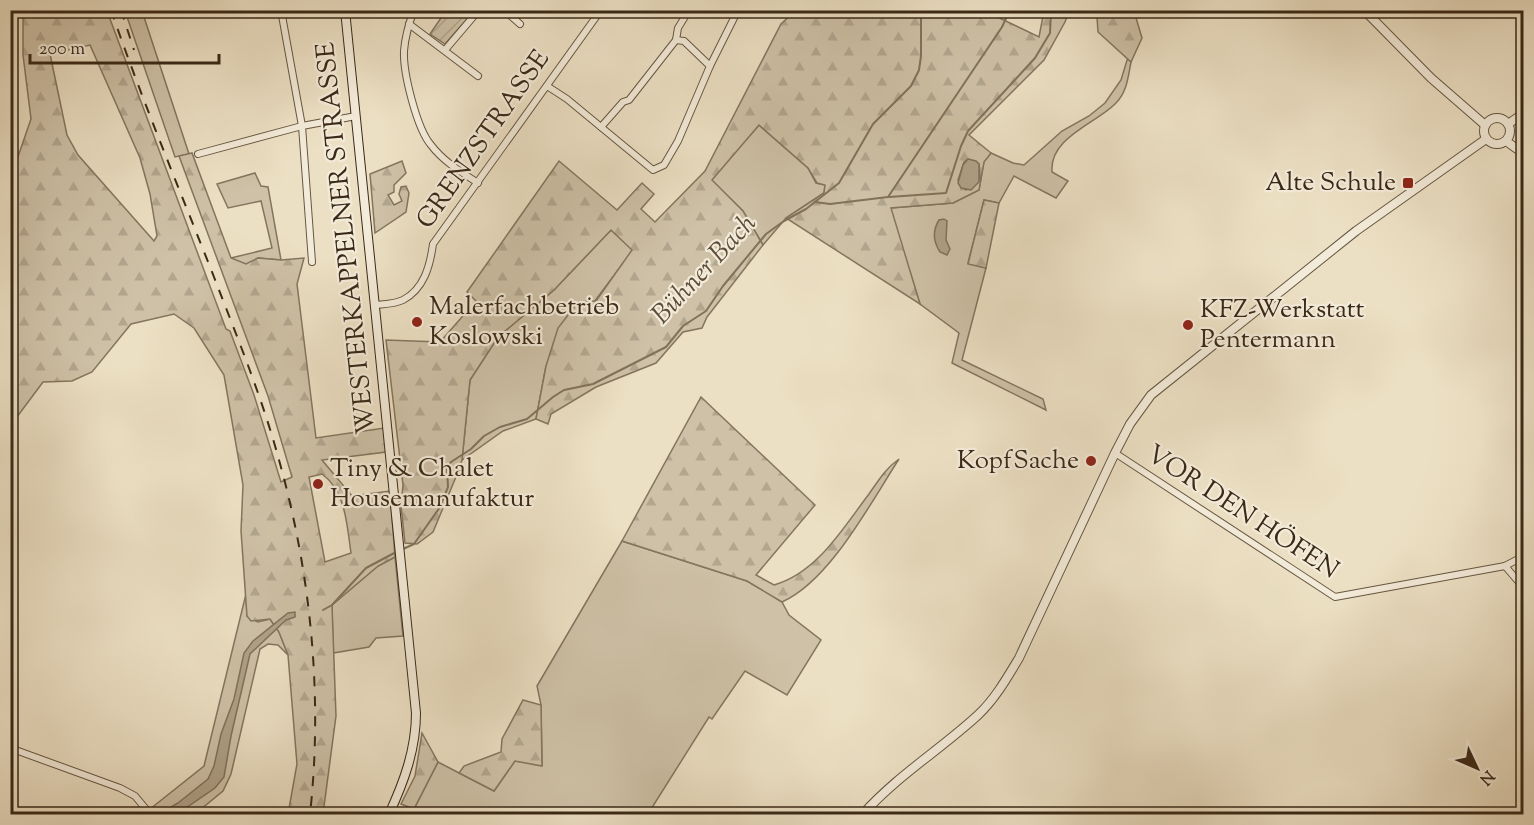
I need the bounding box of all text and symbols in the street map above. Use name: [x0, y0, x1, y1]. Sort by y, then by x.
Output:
scale bar: [30, 27, 219, 65]
text: 200 m: [39, 37, 85, 63]
street label: WESTERKAPPELNER STRASSE: [308, 40, 386, 436]
street label: GRENZSTRASSE: [408, 43, 560, 237]
place label: Alte Schule: [1265, 165, 1396, 202]
marker: Alte Schule: [1401, 176, 1415, 190]
water label: Bühner Bach: [644, 206, 766, 334]
place label: Malerfachbetrieb Koslowski: [429, 289, 619, 356]
place label: KFZ-Werkstatt Pentermann: [1200, 292, 1365, 359]
marker: Malerfachbetrieb Koslowski: [410, 315, 424, 329]
marker: KFZ-Werkstatt Pentermann: [1181, 318, 1195, 332]
street label: VOR DEN HÖFEN: [1138, 437, 1346, 589]
place label: KopfSache: [957, 443, 1079, 480]
place label: Tiny & Chalet Housemanufaktur: [330, 451, 534, 518]
marker: KopfSache: [1084, 454, 1098, 468]
marker: Tiny & Chalet Housemanufaktur: [311, 477, 325, 491]
north arrow: [1447, 738, 1507, 798]
text: N: [1473, 764, 1499, 789]

